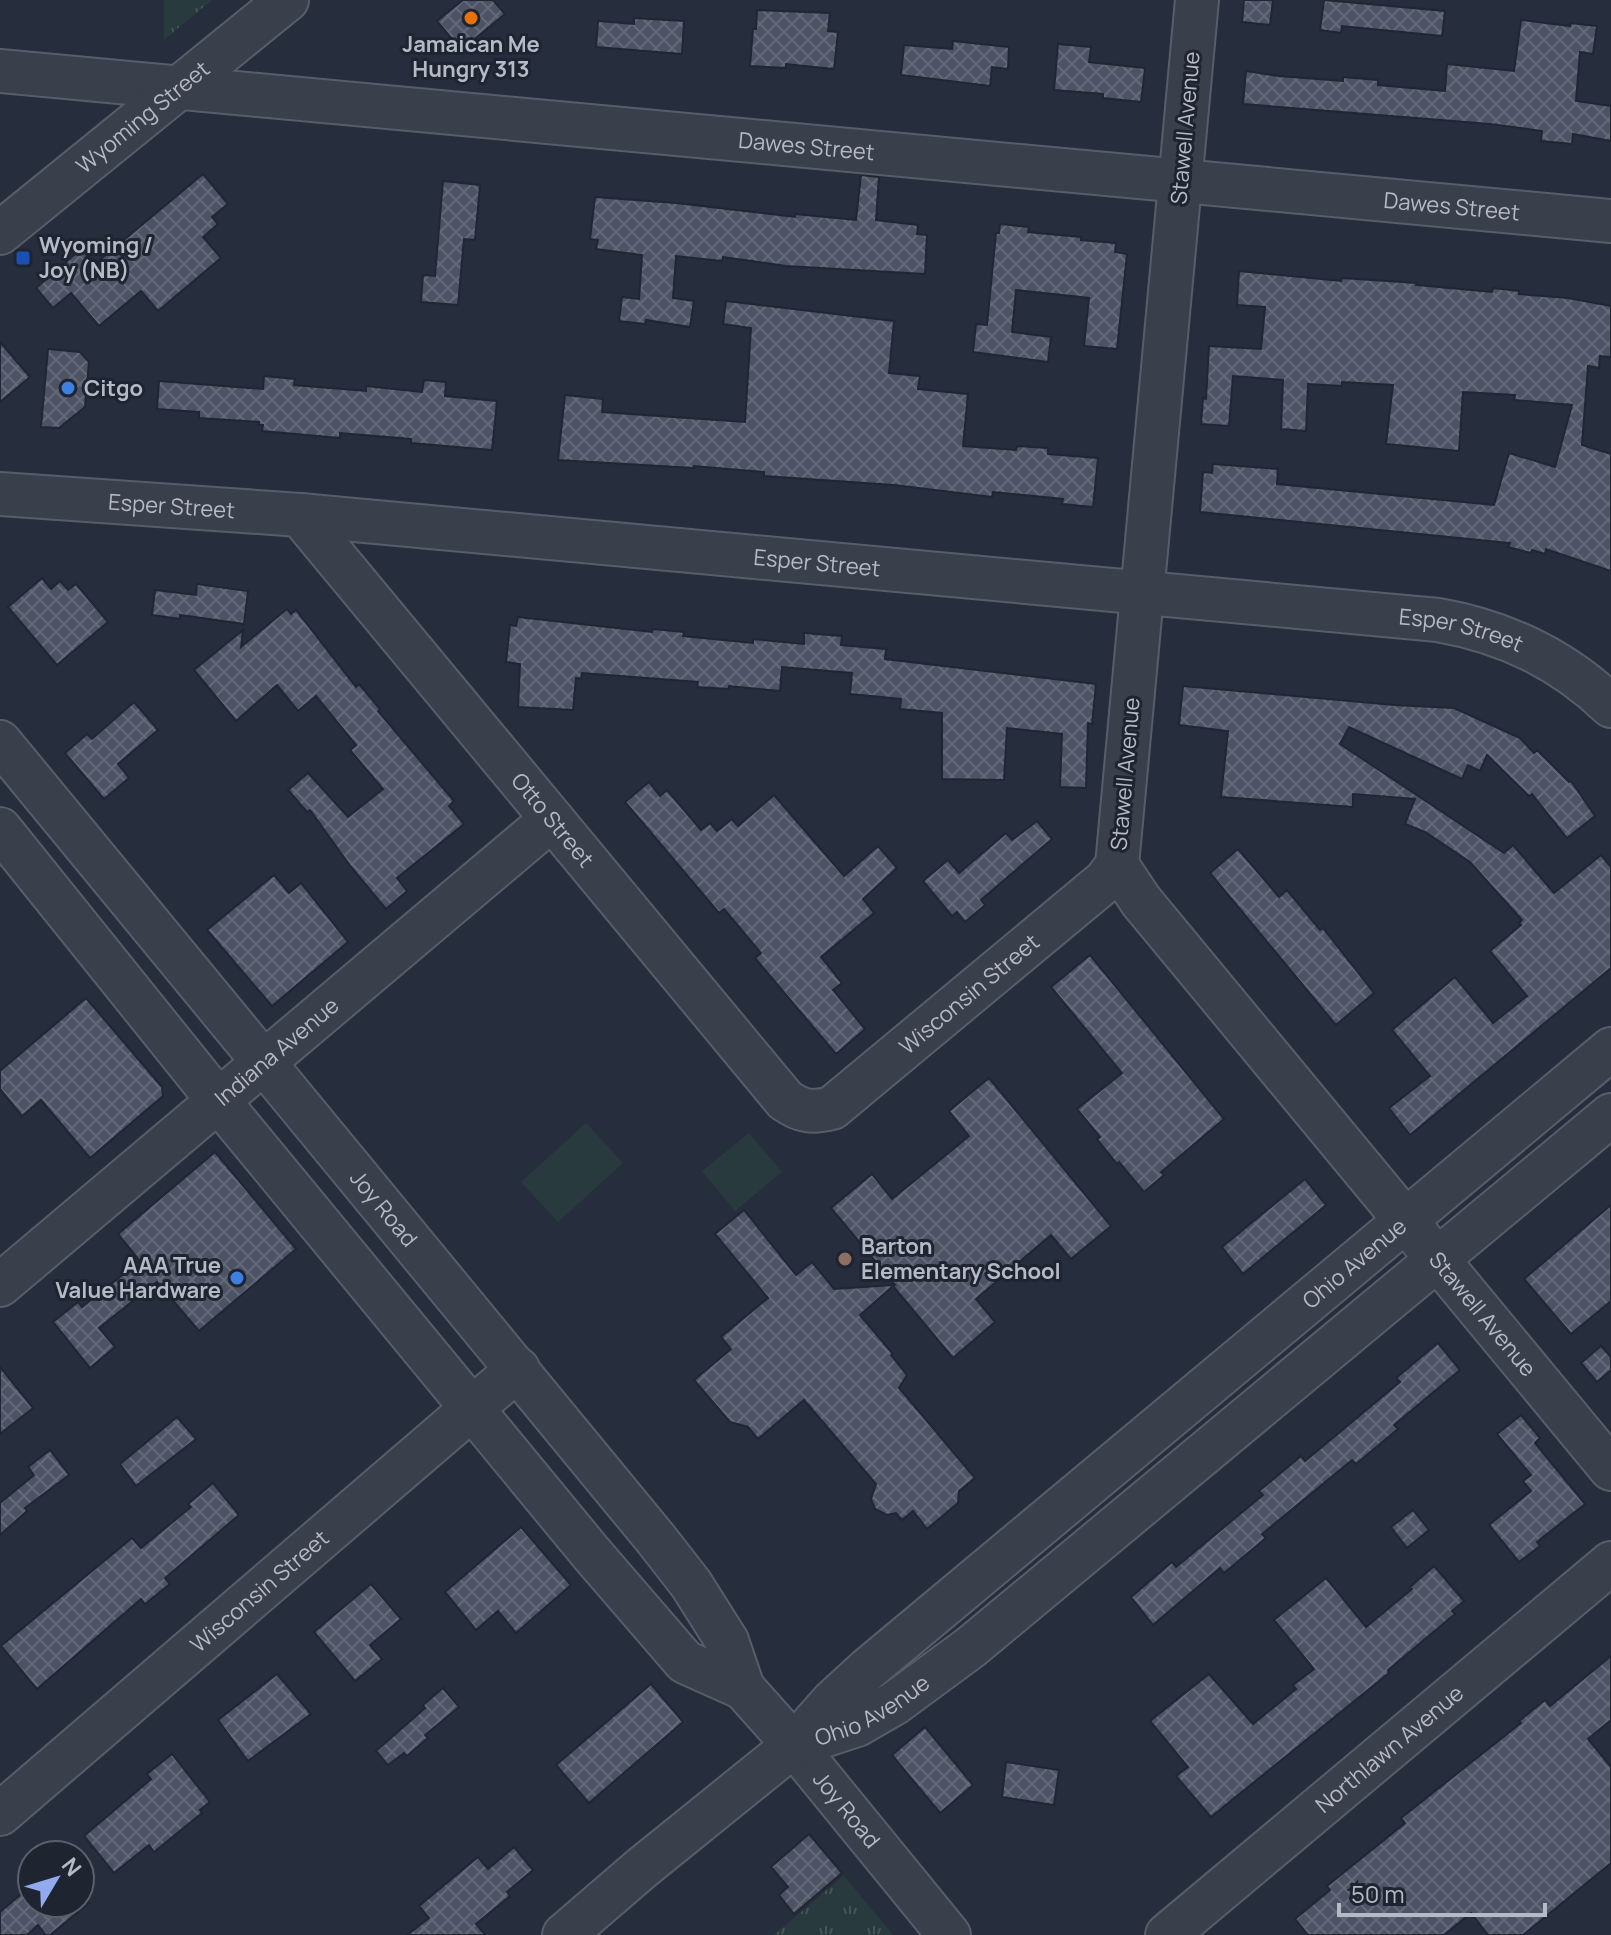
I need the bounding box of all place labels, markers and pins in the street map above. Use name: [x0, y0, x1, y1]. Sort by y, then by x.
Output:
marker: Jamaican Me Hungry 313: [462, 9, 480, 27]
place label: Jamaican Me Hungry 313: [402, 29, 540, 84]
place label: Wyoming / Joy (NB): [39, 230, 153, 285]
marker: Wyoming / Joy (NB): [14, 249, 32, 267]
place label: Citgo: [84, 373, 143, 403]
marker: Citgo: [59, 379, 77, 397]
place label: Barton Elementary School: [861, 1231, 1061, 1286]
place label: AAA True Value Hardware: [56, 1250, 221, 1305]
marker: Barton Elementary School: [836, 1250, 854, 1268]
marker: AAA True Value Hardware: [228, 1269, 246, 1287]

